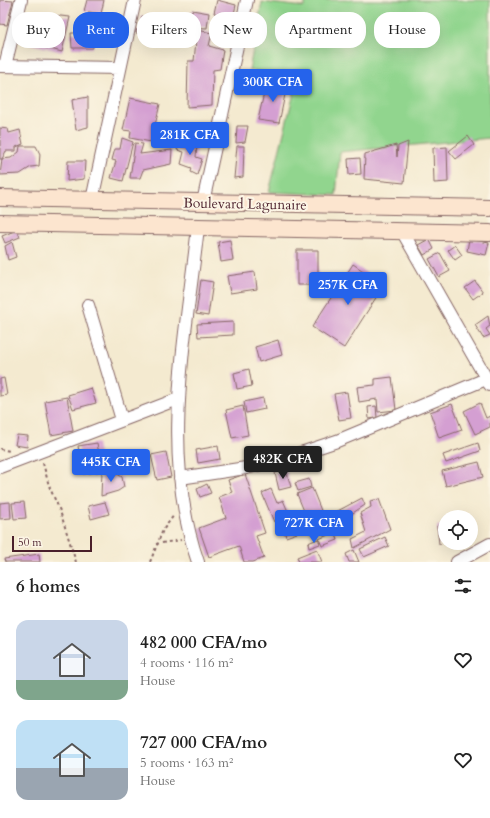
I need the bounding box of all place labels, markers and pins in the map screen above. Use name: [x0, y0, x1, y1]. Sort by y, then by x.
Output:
pin: 300K CFA: [232, 69, 314, 103]
pin: 281K CFA: [149, 122, 231, 156]
pin: 257K CFA: [307, 272, 389, 306]
pin: 482K CFA: [242, 446, 324, 480]
pin: 445K CFA: [70, 449, 152, 483]
pin: 727K CFA: [273, 510, 355, 544]

